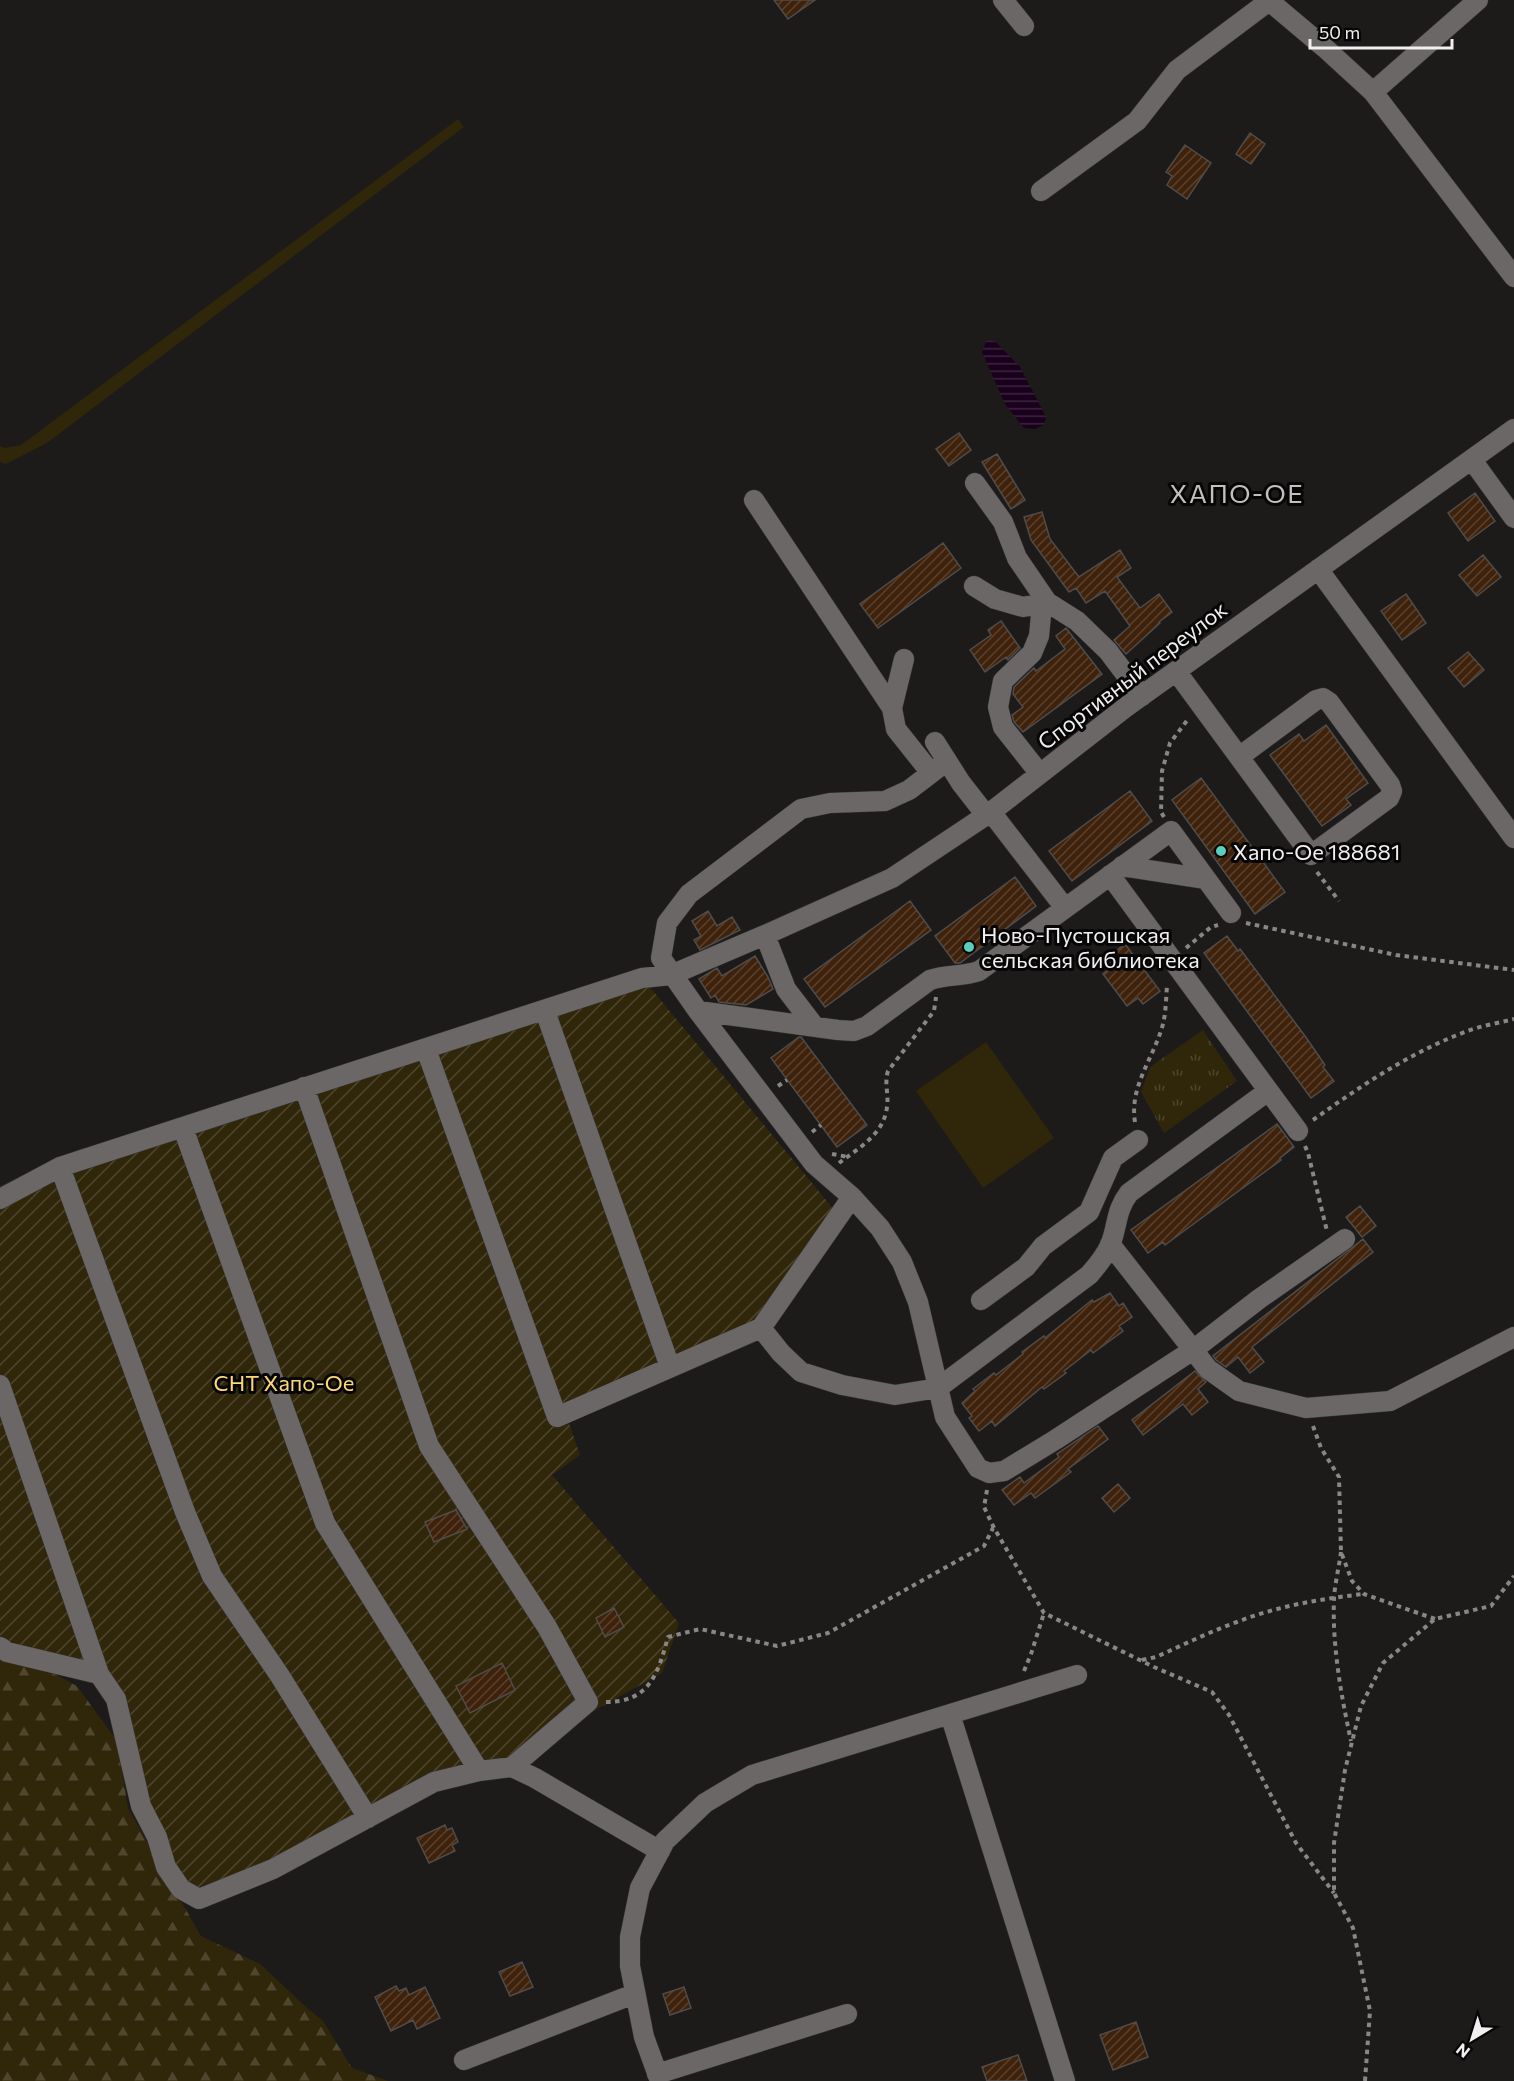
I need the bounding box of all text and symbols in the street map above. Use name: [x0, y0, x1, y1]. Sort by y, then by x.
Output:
scale bar: [1310, 12, 1452, 50]
text: 50 m: [1319, 21, 1360, 43]
district label: ХАПО-ОЕ: [1170, 477, 1304, 508]
street label: Спортивный переулок: [1032, 595, 1232, 755]
place label: Хапо-Ое 188681: [1233, 838, 1400, 865]
marker: Хапо-Ое 188681: [1214, 844, 1228, 858]
place label: Ново-Пустошская сельская библиотека: [981, 921, 1200, 973]
marker: Ново-Пустошская сельская библиотека: [962, 940, 976, 954]
park label: СНТ Хапо-Ое: [214, 1369, 354, 1396]
north arrow: [1442, 2009, 1502, 2069]
text: N: [1452, 2040, 1473, 2062]

